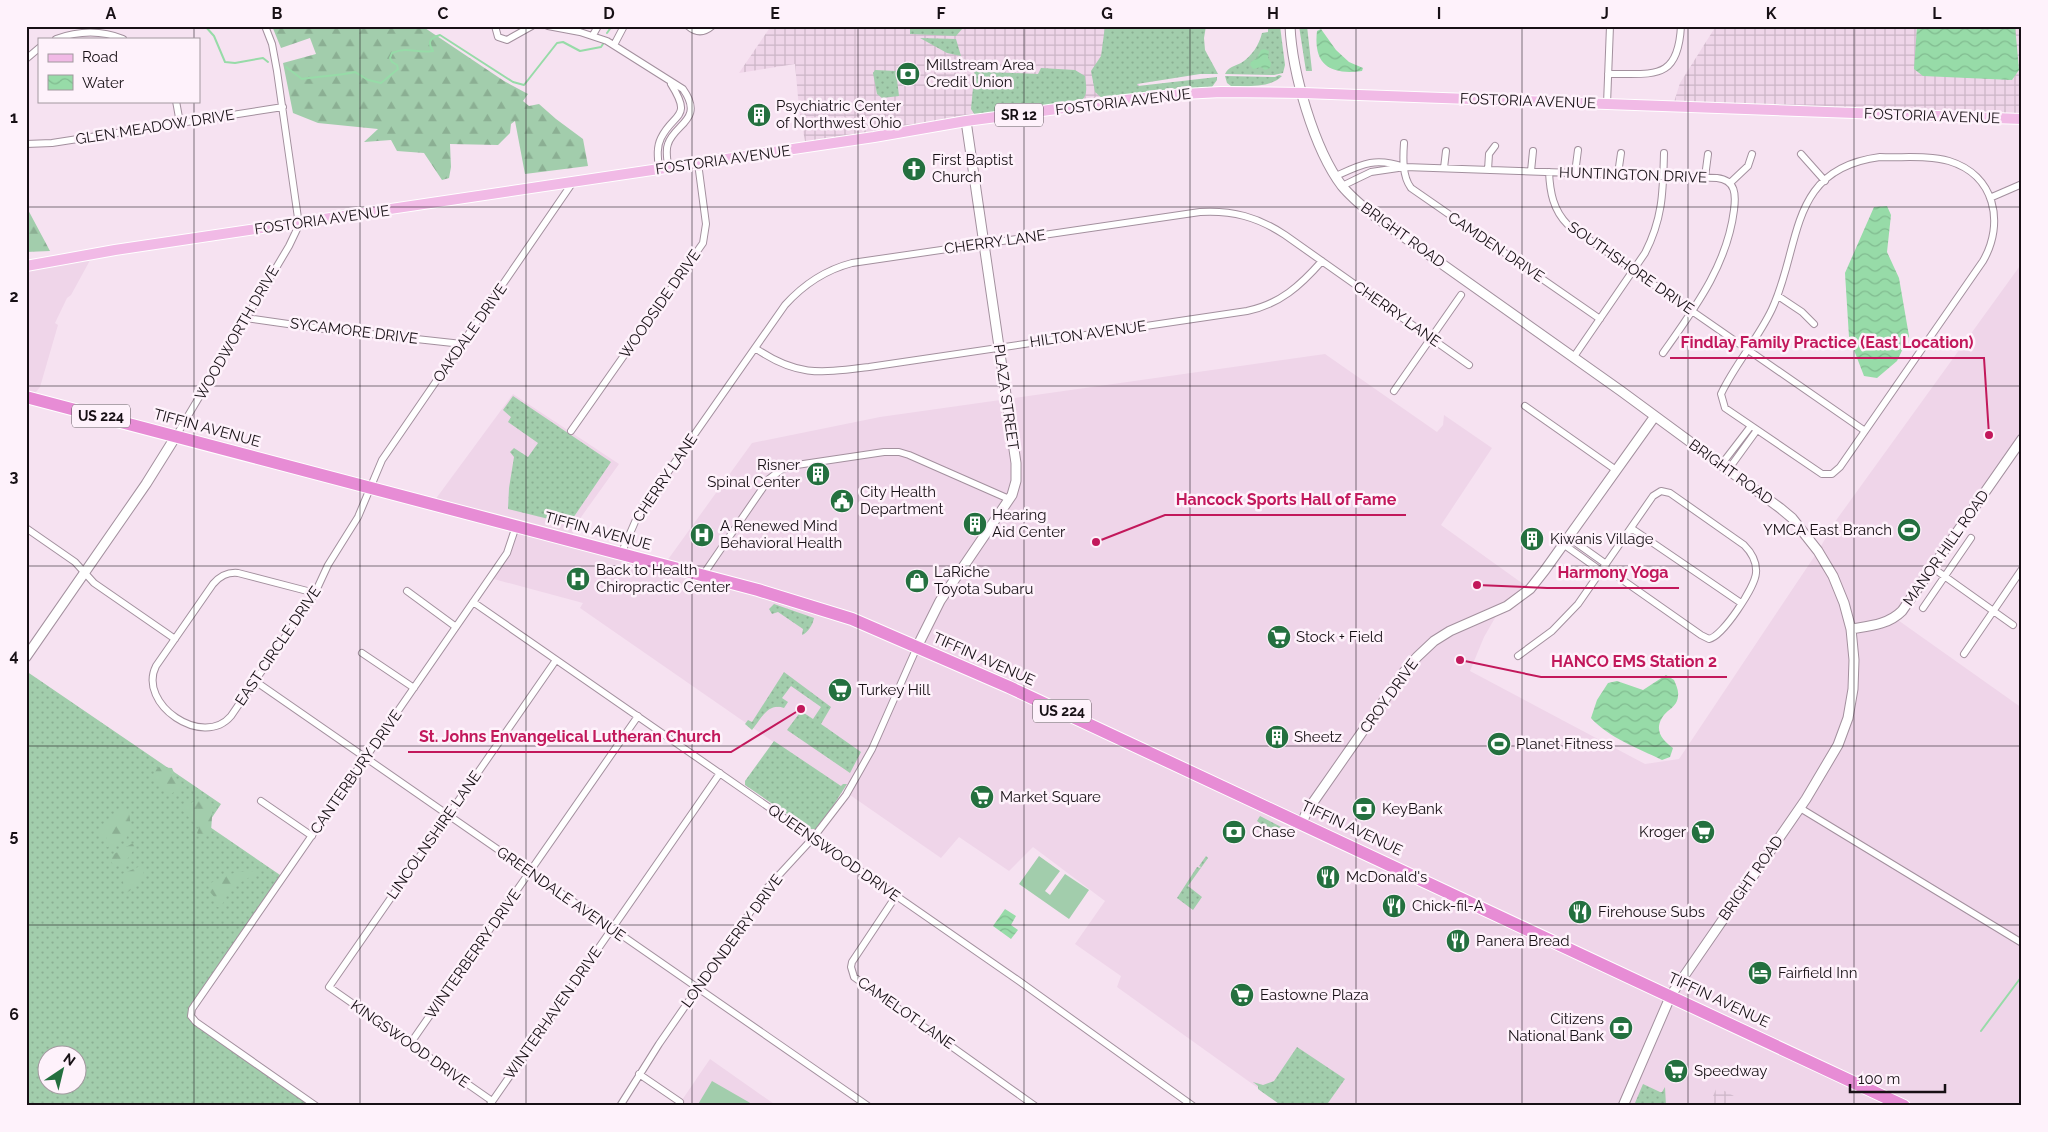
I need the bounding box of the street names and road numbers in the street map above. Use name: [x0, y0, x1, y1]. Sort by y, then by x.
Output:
street label: FOSTORIA AVENUE: [1054, 85, 1192, 119]
street label: FOSTORIA AVENUE: [1460, 90, 1596, 112]
road number: SR 12: [995, 104, 1043, 126]
street label: FOSTORIA AVENUE: [1864, 105, 2000, 127]
street label: GLEN MEADOW DRIVE: [74, 106, 236, 148]
street label: FOSTORIA AVENUE: [654, 142, 792, 178]
street label: HUNTINGTON DRIVE: [1559, 163, 1707, 187]
street label: BRIGHT ROAD: [1358, 199, 1449, 272]
street label: FOSTORIA AVENUE: [253, 202, 391, 238]
street label: CAMDEN DRIVE: [1444, 208, 1548, 286]
street label: SOUTHSHORE DRIVE: [1565, 218, 1697, 318]
street label: CHERRY LANE: [943, 226, 1047, 258]
street label: WOODSIDE DRIVE: [616, 246, 704, 362]
street label: WOODWORTH DRIVE: [191, 263, 283, 403]
street label: CHERRY LANE: [1350, 277, 1444, 351]
street label: OAKDALE DRIVE: [429, 280, 511, 386]
street label: SYCAMORE DRIVE: [289, 314, 419, 348]
street label: HILTON AVENUE: [1029, 317, 1147, 351]
street label: PLAZA STREET: [990, 343, 1022, 451]
road number: US 224: [72, 404, 130, 428]
street label: TIFFIN AVENUE: [152, 405, 262, 451]
street label: CHERRY LANE: [629, 431, 701, 525]
street label: BRIGHT ROAD: [1686, 436, 1777, 509]
street label: MANOR HILL ROAD: [1899, 487, 1993, 609]
street label: TIFFIN AVENUE: [543, 508, 653, 554]
street label: EAST CIRCLE DRIVE: [231, 583, 325, 709]
street label: TIFFIN AVENUE: [930, 628, 1038, 690]
street label: CROY DRIVE: [1356, 655, 1422, 737]
road number: US 224: [1033, 699, 1091, 722]
street label: CANTERBURY DRIVE: [306, 707, 406, 837]
street label: LINCOLNSHIRE LANE: [383, 768, 485, 902]
street label: TIFFIN AVENUE: [1298, 797, 1406, 859]
street label: QUEENSWOOD DRIVE: [764, 801, 904, 905]
street label: BRIGHT ROAD: [1715, 832, 1787, 924]
street label: GREENDALE AVENUE: [493, 843, 629, 945]
street label: LONDONDERRY DRIVE: [678, 871, 786, 1011]
street label: WINTERBERRY DRIVE: [421, 886, 525, 1022]
street label: WINTERHAVEN DRIVE: [500, 943, 606, 1083]
street label: TIFFIN AVENUE: [1665, 969, 1773, 1031]
street label: CAMELOT LANE: [854, 973, 958, 1053]
street label: KINGSWOOD DRIVE: [347, 996, 473, 1092]

